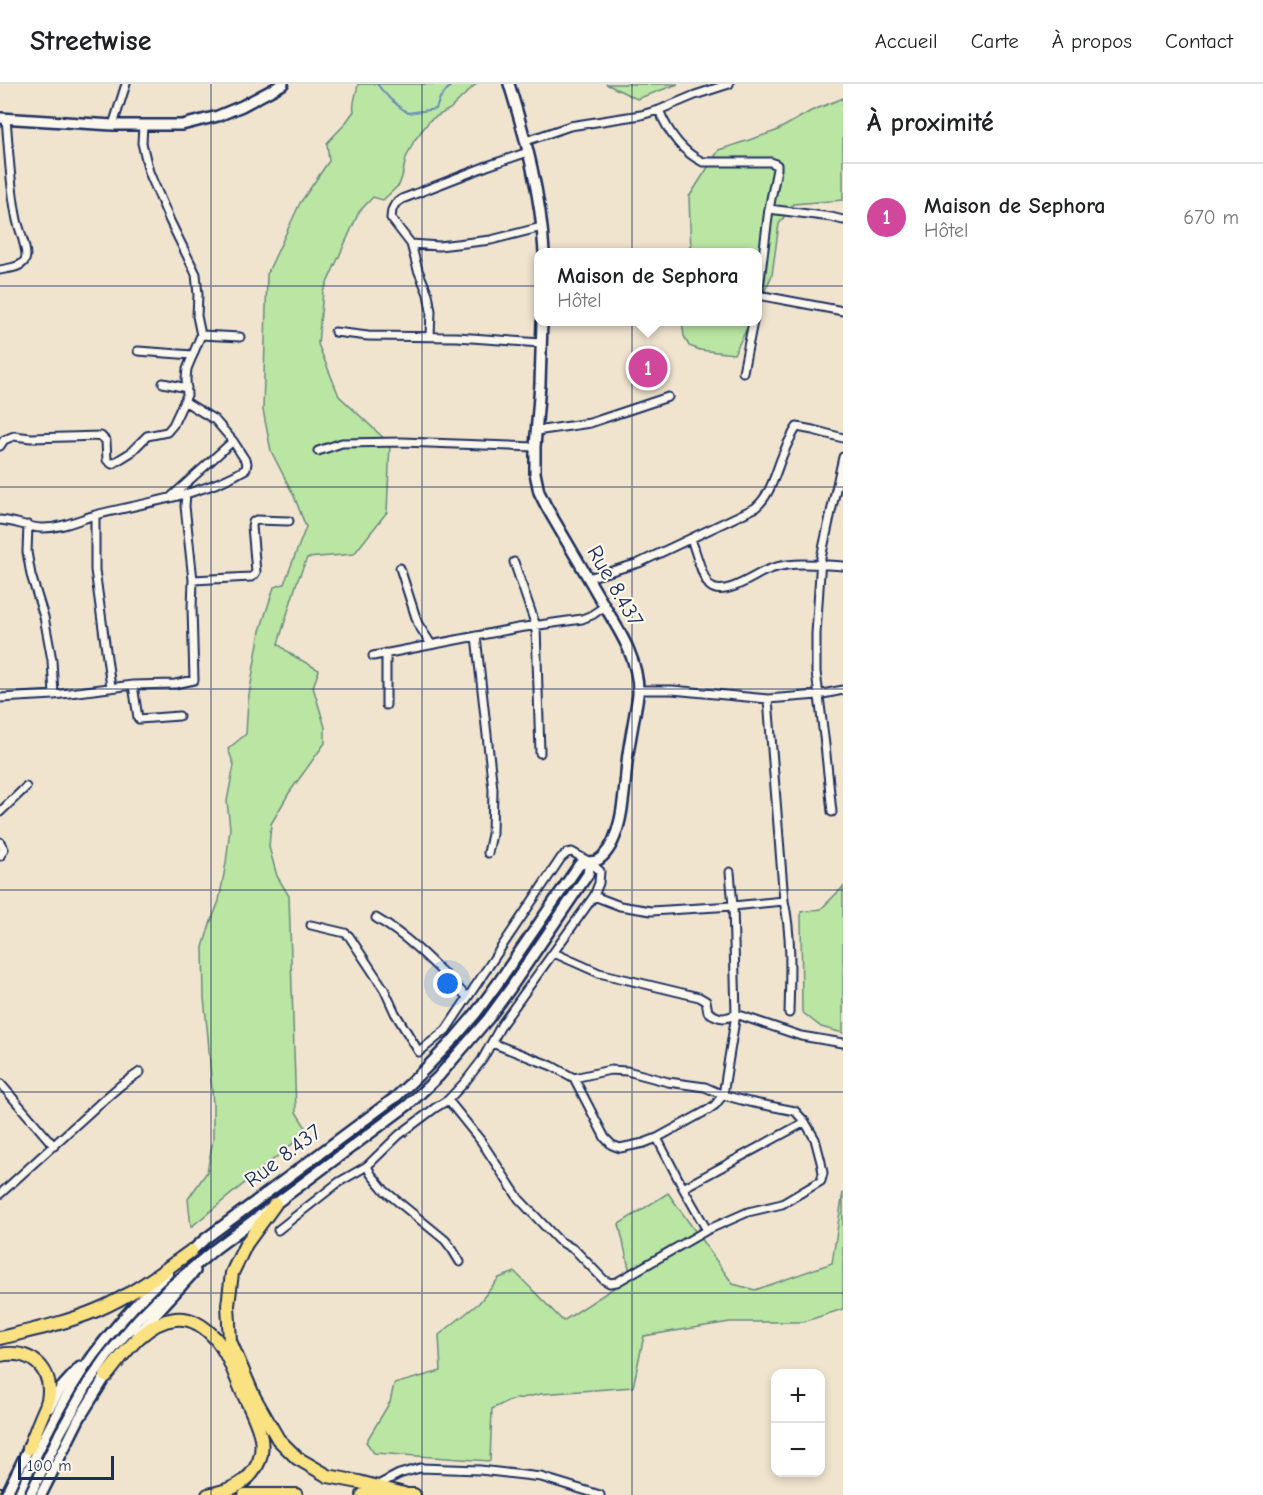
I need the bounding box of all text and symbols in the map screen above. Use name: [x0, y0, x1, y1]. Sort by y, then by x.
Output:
text: Streetwise: [30, 25, 151, 57]
text: Accueil: [875, 29, 938, 53]
text: Carte: [971, 29, 1019, 53]
text: À propos: [1052, 29, 1132, 53]
text: Contact: [1165, 29, 1233, 53]
text: À proximité: [867, 108, 994, 138]
text: Maison de Sephora: [924, 193, 1106, 219]
text: 1: [883, 206, 890, 229]
text: 670 m: [1183, 206, 1239, 229]
text: Hôtel: [924, 219, 968, 242]
popup: [534, 248, 762, 326]
text: Maison de Sephora: [557, 263, 739, 289]
text: Hôtel: [557, 289, 602, 312]
pin: 1: [628, 346, 668, 390]
street label: Rue 8.437: [581, 541, 649, 632]
your location: [433, 969, 462, 998]
street label: Rue 8.437: [239, 1118, 327, 1193]
map controls: [771, 1369, 825, 1477]
button: +: [771, 1369, 825, 1423]
button: −: [771, 1423, 825, 1477]
scale bar: [18, 1453, 114, 1480]
text: 100 m: [27, 1457, 71, 1475]

